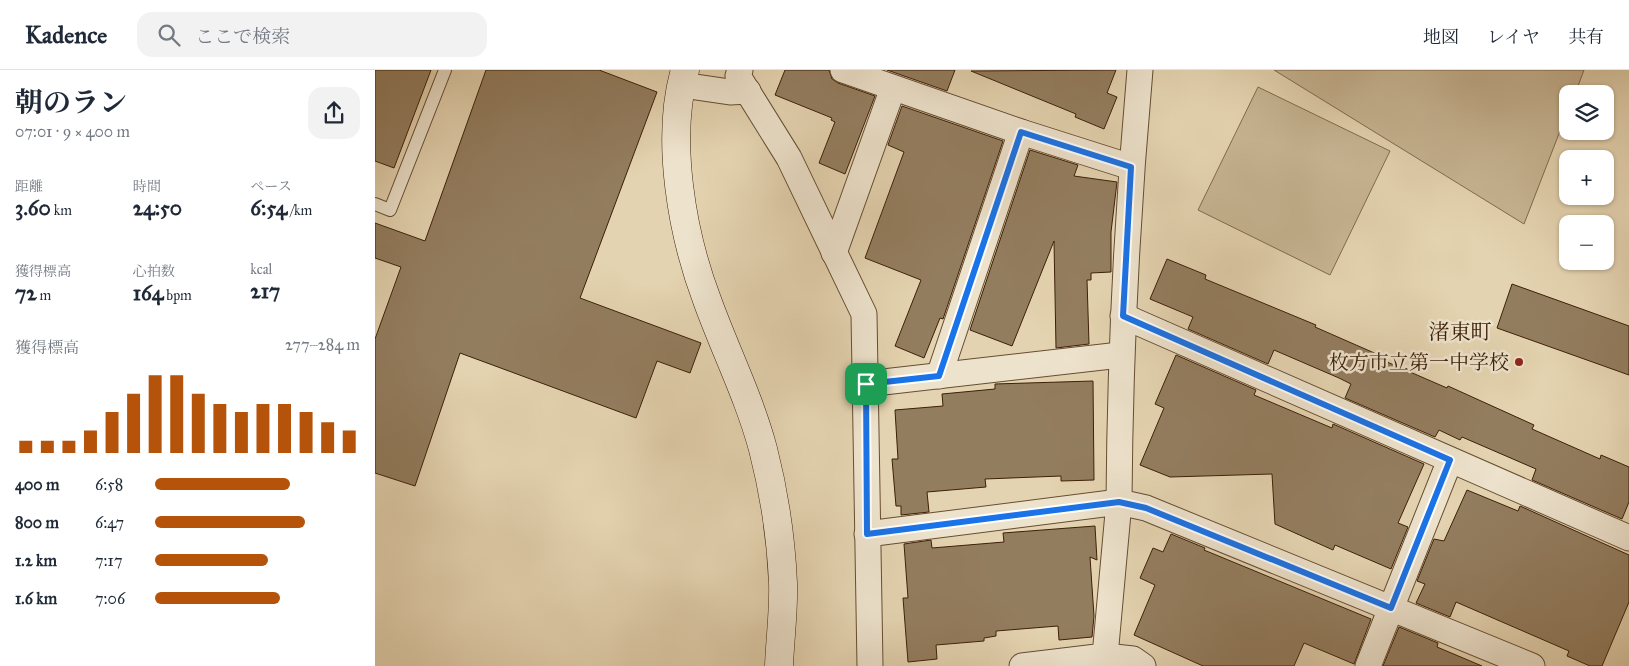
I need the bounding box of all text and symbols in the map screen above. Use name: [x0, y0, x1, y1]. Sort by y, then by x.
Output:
search box: [137, 12, 487, 57]
text: Kadence: [25, 20, 107, 50]
icon: search: [155, 21, 183, 49]
text: ここで検索: [195, 25, 290, 48]
text: 地図: [1423, 26, 1459, 48]
text: レイヤ: [1487, 26, 1540, 48]
text: 共有: [1568, 26, 1604, 48]
text: 朝のラン: [15, 85, 127, 120]
map controls: [1559, 85, 1614, 270]
button: layers: [1559, 85, 1614, 140]
button: share: [308, 87, 360, 139]
text: 07:01 · 9 × 400 m: [15, 122, 130, 141]
button: +: [1559, 150, 1614, 205]
text: 距離: [15, 178, 43, 195]
text: 時間: [133, 178, 161, 195]
text: ペース: [250, 178, 292, 195]
text: 3.60: [15, 195, 51, 221]
text: 24:50: [133, 195, 182, 221]
text: 6:54: [250, 195, 287, 221]
text: km: [51, 202, 72, 219]
text: /km: [287, 202, 312, 219]
button: −: [1559, 215, 1614, 270]
text: kcal: [250, 261, 272, 278]
text: 獲得標高: [15, 263, 71, 280]
text: 心拍数: [133, 263, 175, 280]
text: 217: [250, 278, 280, 304]
text: 72: [15, 280, 37, 306]
text: 164: [133, 280, 163, 306]
text: m: [37, 287, 51, 304]
text: bpm: [163, 287, 192, 304]
district label: 渚東町: [1429, 319, 1492, 345]
text: 277–284 m: [285, 335, 360, 354]
text: 獲得標高: [15, 338, 79, 357]
place label: 枚方市立第一中学校: [1329, 350, 1509, 374]
marker: 枚方市立第一中学校: [1513, 356, 1525, 368]
pin: [845, 363, 887, 405]
icon: arrive: [852, 370, 880, 398]
text: 400 m: [15, 475, 59, 494]
text: 6:58: [95, 475, 123, 494]
text: 800 m: [15, 513, 59, 532]
text: 6:47: [95, 513, 124, 532]
text: 1.2 km: [15, 551, 57, 570]
text: 7:17: [95, 551, 122, 570]
text: 1.6 km: [15, 589, 57, 608]
text: 7:06: [95, 589, 125, 608]

